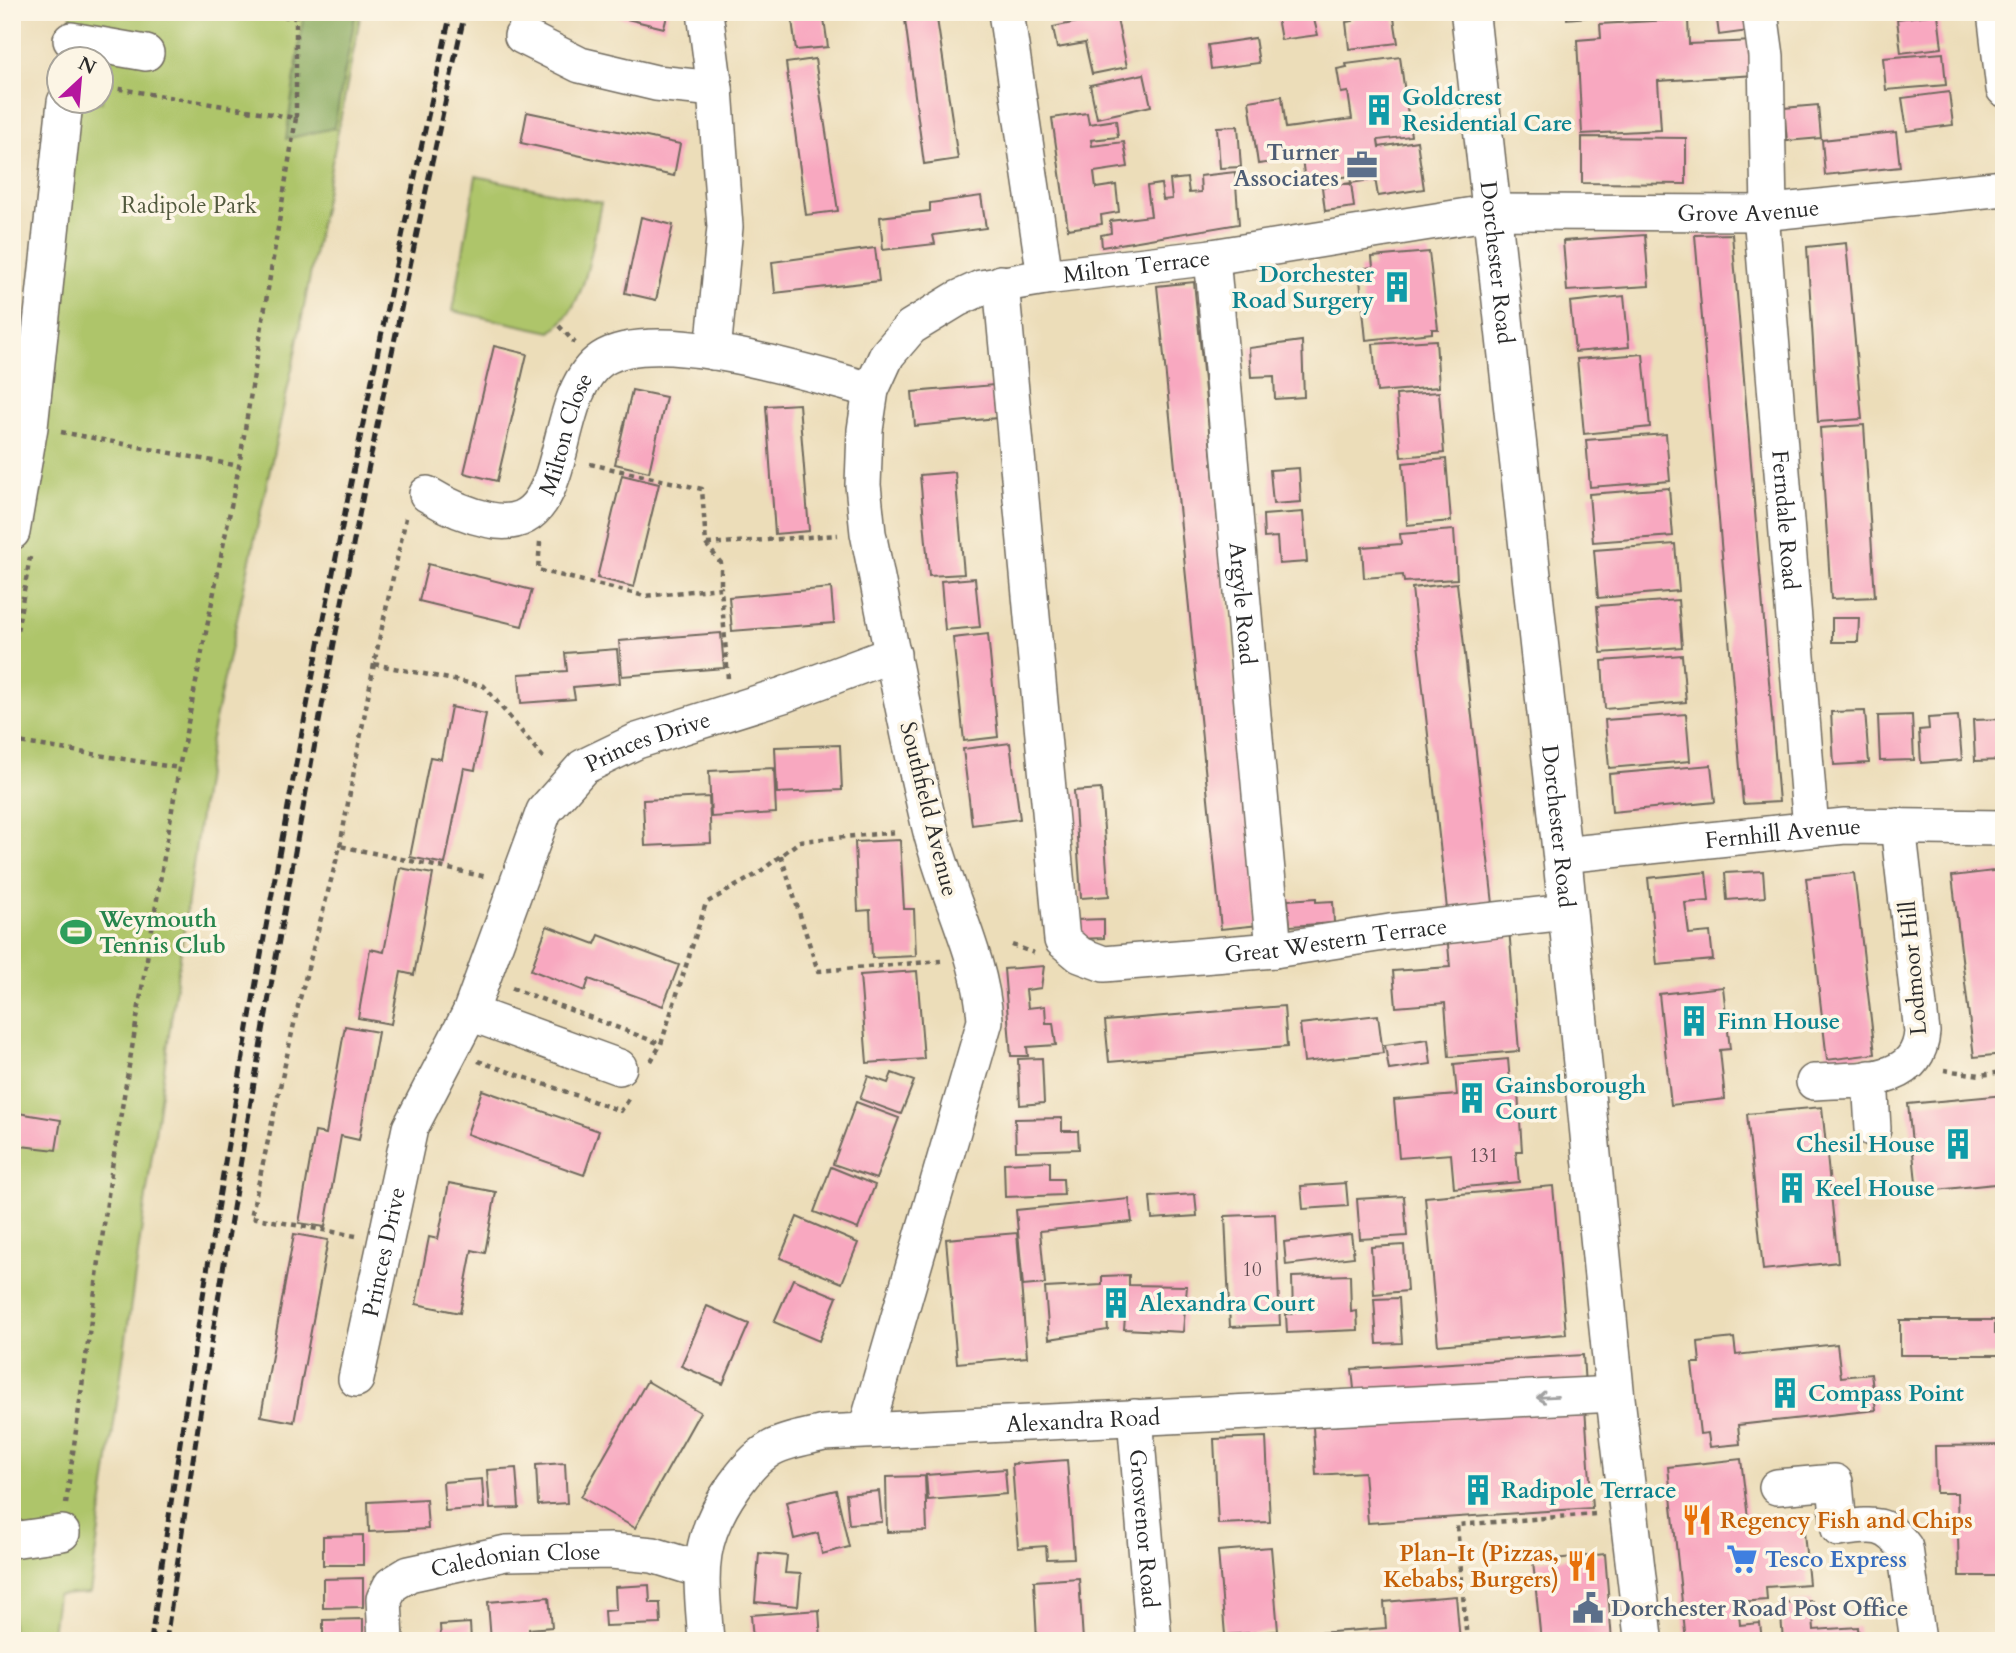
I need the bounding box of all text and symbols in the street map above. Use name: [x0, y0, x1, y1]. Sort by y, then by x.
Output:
north arrow: [46, 46, 116, 116]
text: N: [74, 50, 101, 81]
place label: Goldcrest Residential Care: [1402, 82, 1572, 139]
building icon: Goldcrest Residential Care: [1362, 93, 1396, 127]
place label: Turner Associates: [1234, 137, 1340, 194]
office icon: Turner Associates: [1345, 148, 1379, 182]
street label: Dorchester Road: [1473, 179, 1522, 346]
park label: Radipole Park: [121, 190, 258, 221]
street label: Grove Avenue: [1677, 192, 1821, 229]
street label: Milton Terrace: [1061, 242, 1212, 290]
place label: Dorchester Road Surgery: [1232, 259, 1375, 316]
building icon: Dorchester Road Surgery: [1380, 270, 1414, 304]
street label: Milton Close: [531, 366, 600, 500]
street label: Ferndale Road: [1765, 449, 1807, 592]
street label: Argyle Road: [1222, 541, 1264, 667]
street label: Princes Drive: [580, 703, 714, 779]
street label: Southfield Avenue: [892, 719, 966, 899]
street label: Dorchester Road: [1535, 743, 1583, 910]
street label: Fernhill Avenue: [1703, 810, 1861, 856]
street label: Lodmoor Hill: [1892, 899, 1934, 1037]
place label: Weymouth Tennis Club: [98, 904, 226, 961]
street label: Great Western Terrace: [1223, 910, 1449, 970]
sports icon: Weymouth Tennis Club: [59, 915, 93, 949]
building icon: Finn House: [1677, 1004, 1711, 1038]
place label: Finn House: [1717, 1006, 1840, 1037]
place label: Gainsborough Court: [1495, 1070, 1646, 1127]
building icon: Gainsborough Court: [1455, 1081, 1489, 1115]
building icon: Chesil House: [1941, 1127, 1975, 1161]
place label: Chesil House: [1796, 1129, 1935, 1160]
house number: 131: [1469, 1143, 1499, 1169]
building icon: Keel House: [1775, 1171, 1809, 1205]
place label: Keel House: [1815, 1173, 1935, 1204]
street label: Princes Drive: [354, 1184, 412, 1320]
house number: 10: [1242, 1257, 1262, 1283]
building icon: Alexandra Court: [1099, 1286, 1133, 1320]
place label: Alexandra Court: [1139, 1288, 1315, 1319]
building icon: Compass Point: [1768, 1376, 1802, 1410]
place label: Compass Point: [1808, 1378, 1964, 1409]
one-way arrow: [1536, 1391, 1559, 1404]
street label: Alexandra Road: [1005, 1401, 1162, 1440]
street label: Grosvenor Road: [1122, 1448, 1167, 1610]
building icon: Radipole Terrace: [1461, 1473, 1495, 1507]
place label: Radipole Terrace: [1501, 1475, 1677, 1506]
restaurant icon: Regency Fish and Chips: [1680, 1503, 1714, 1537]
place label: Regency Fish and Chips: [1720, 1505, 1973, 1536]
street label: Caledonian Close: [428, 1536, 601, 1584]
place label: Plan-It (Pizzas, Kebabs, Burgers): [1383, 1538, 1559, 1595]
supermarket icon: Tesco Express: [1725, 1542, 1759, 1576]
place label: Tesco Express: [1765, 1544, 1907, 1575]
restaurant icon: Plan-It (Pizzas, Kebabs, Burgers): [1565, 1549, 1599, 1583]
public building icon: Dorchester Road Post Office: [1571, 1591, 1605, 1625]
place label: Dorchester Road Post Office: [1611, 1593, 1908, 1624]

